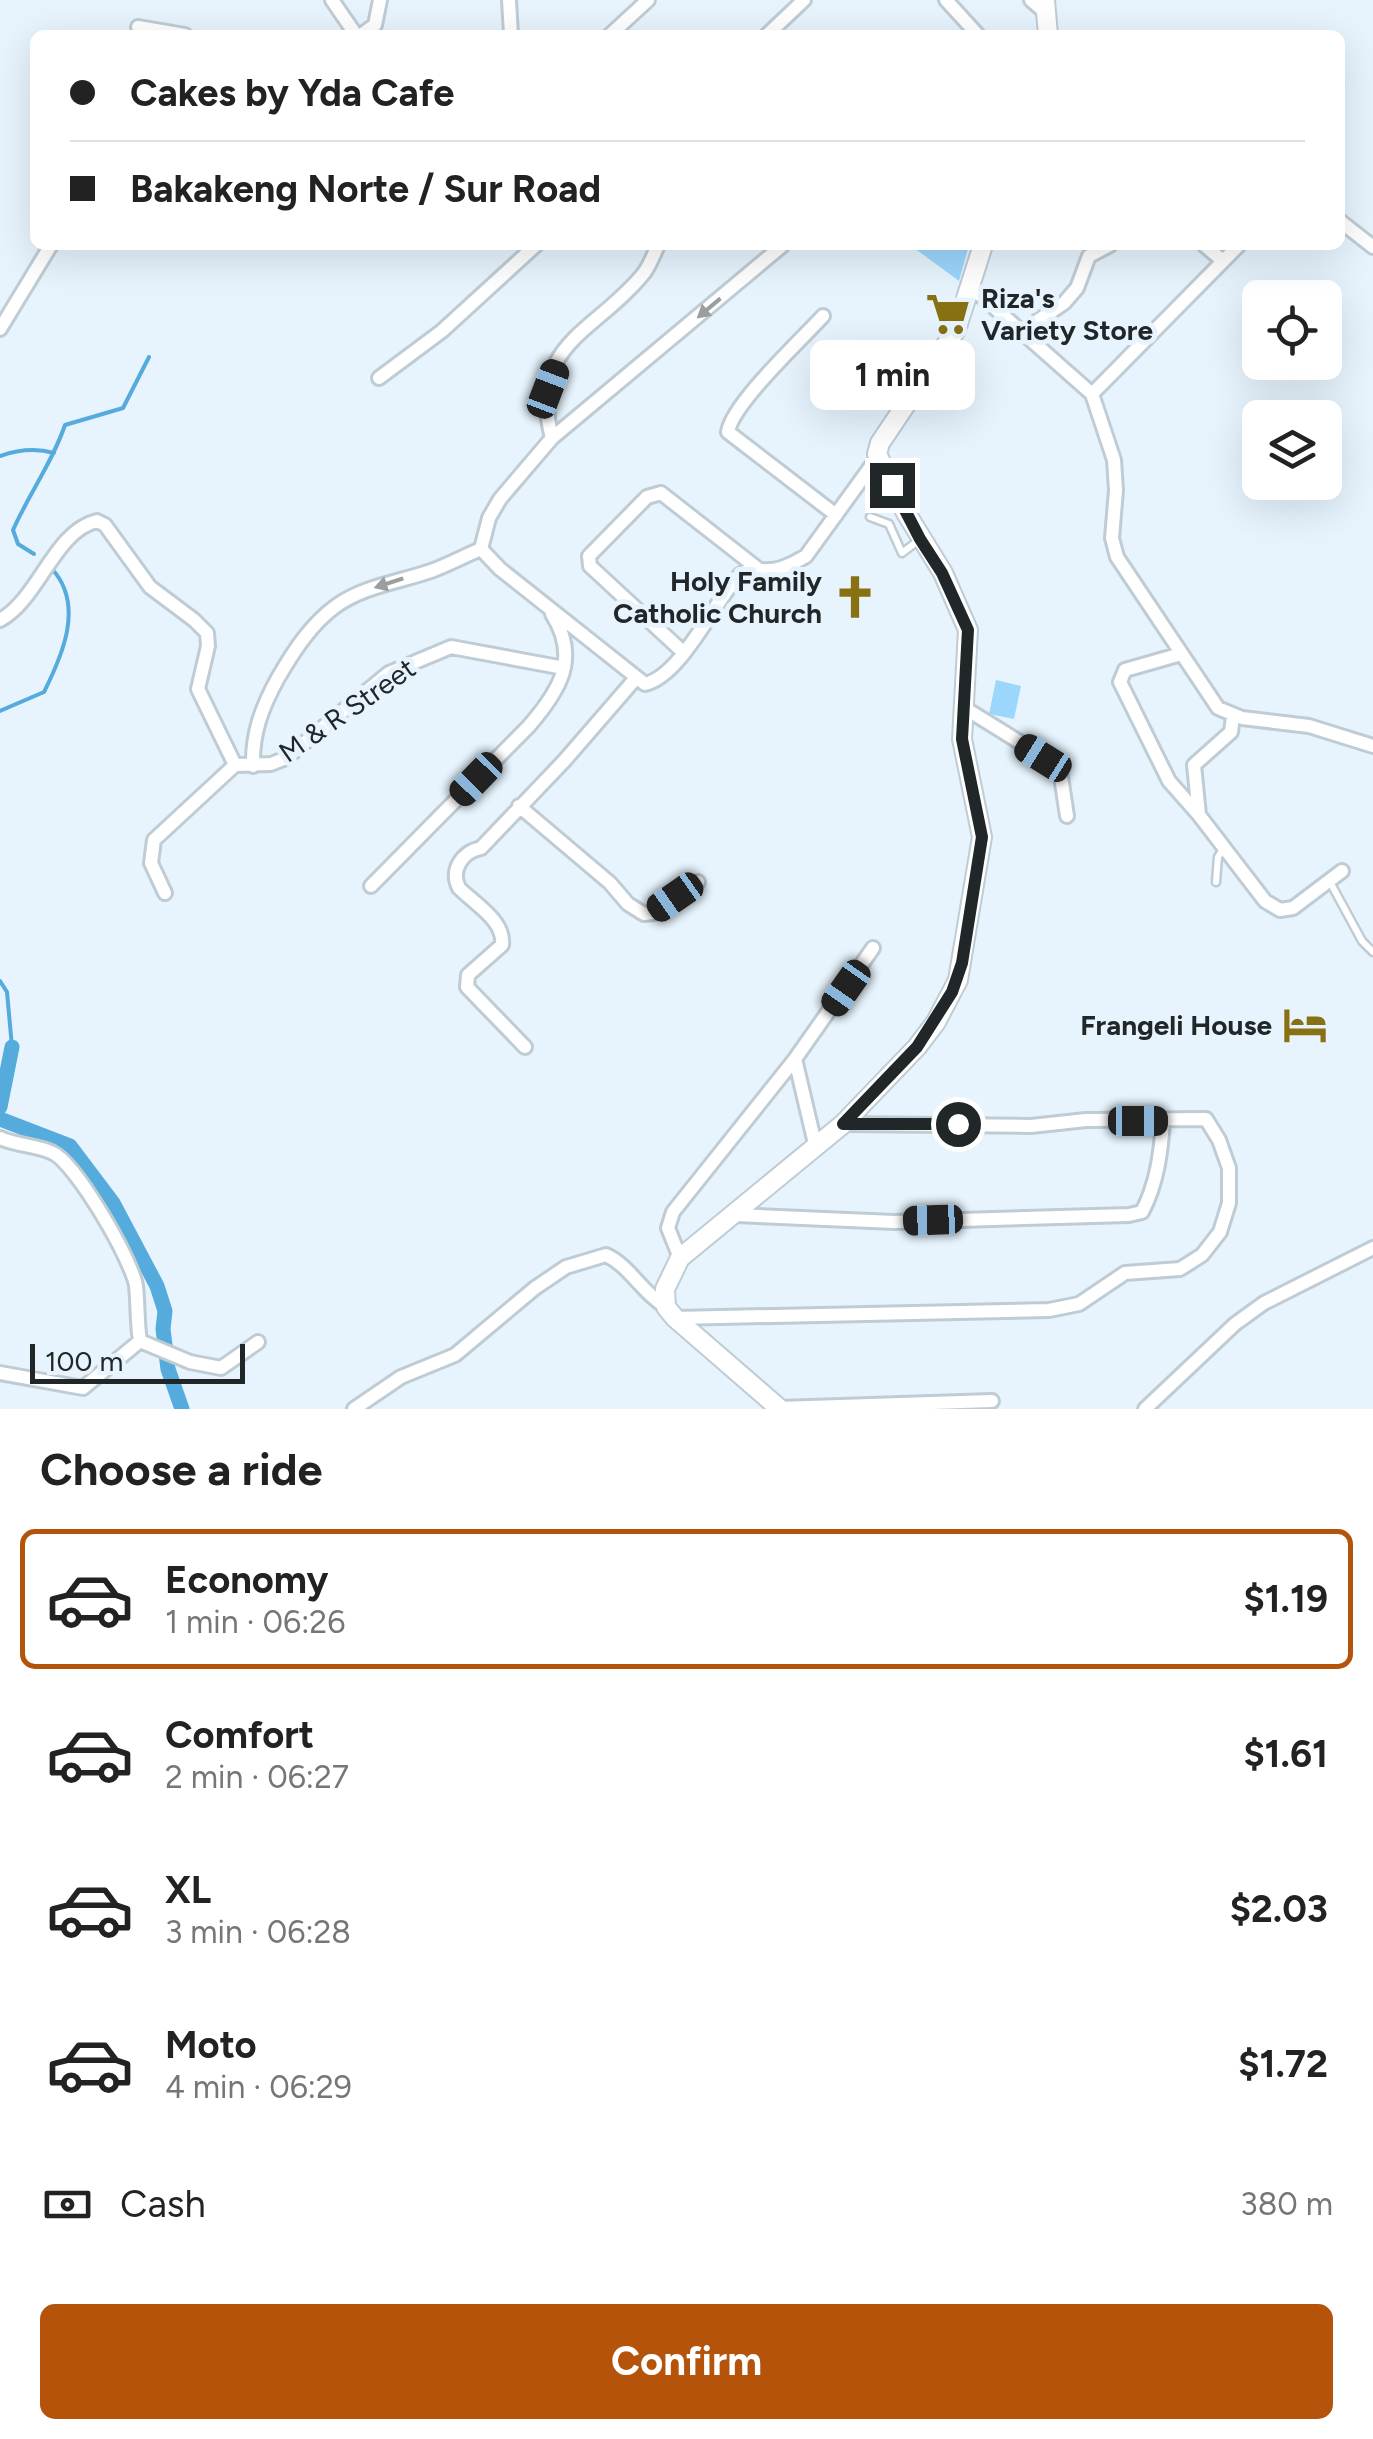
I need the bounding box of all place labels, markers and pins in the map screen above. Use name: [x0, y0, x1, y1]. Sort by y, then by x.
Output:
place label: Riza's Variety Store: [981, 281, 1153, 347]
supermarket icon: Riza's Variety Store: [924, 290, 972, 338]
place label: Holy Family Catholic Church: [613, 564, 823, 630]
church icon: Holy Family Catholic Church: [831, 573, 879, 621]
hotel icon: Frangeli House: [1281, 1001, 1329, 1049]
place label: Frangeli House: [1080, 1008, 1272, 1042]

